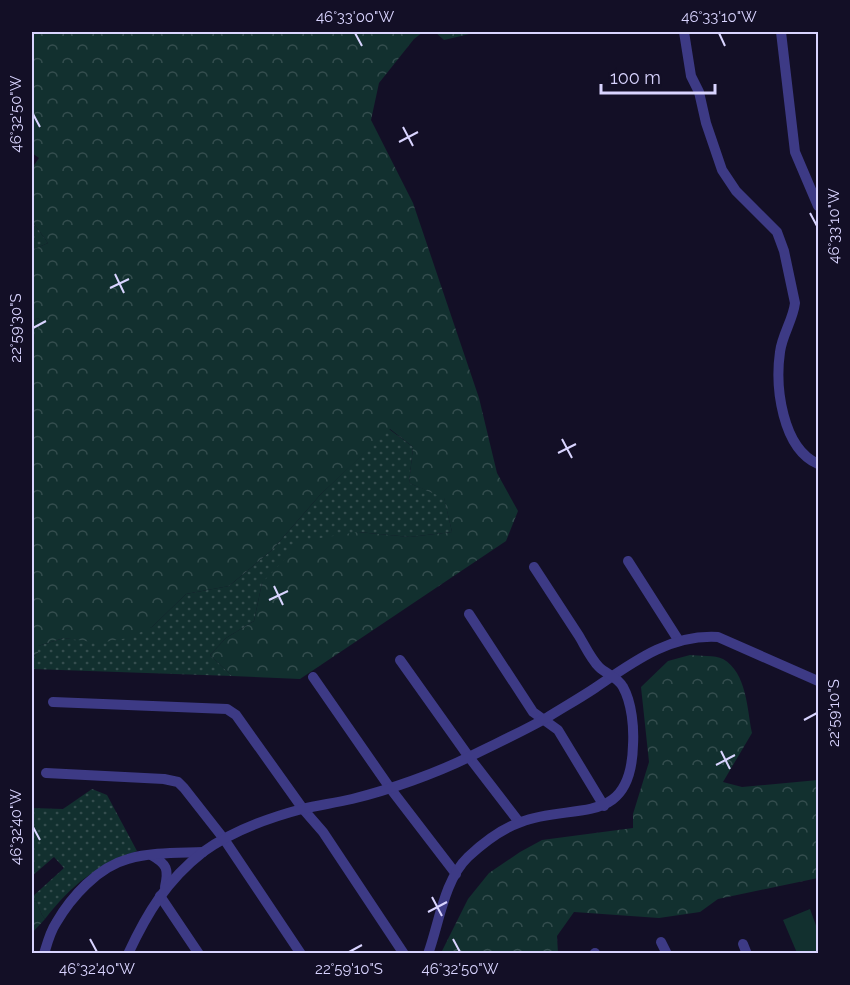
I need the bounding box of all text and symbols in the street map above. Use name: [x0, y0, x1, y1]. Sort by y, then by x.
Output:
text: 46°33'00"W: [316, 8, 394, 26]
text: 46°33'10"W: [681, 8, 757, 26]
scale bar: [601, 57, 715, 95]
text: 100 m: [610, 67, 661, 88]
text: 46°32'50"W: [7, 75, 25, 152]
text: 46°33'10"W: [825, 188, 843, 264]
text: 22°59'30"S: [7, 293, 25, 363]
text: 22°59'10"S: [825, 679, 843, 747]
text: 46°32'40"W: [7, 789, 25, 865]
text: 46°32'40"W: [59, 960, 135, 978]
text: 22°59'10"S: [315, 960, 383, 978]
text: 46°32'50"W: [422, 960, 499, 978]

